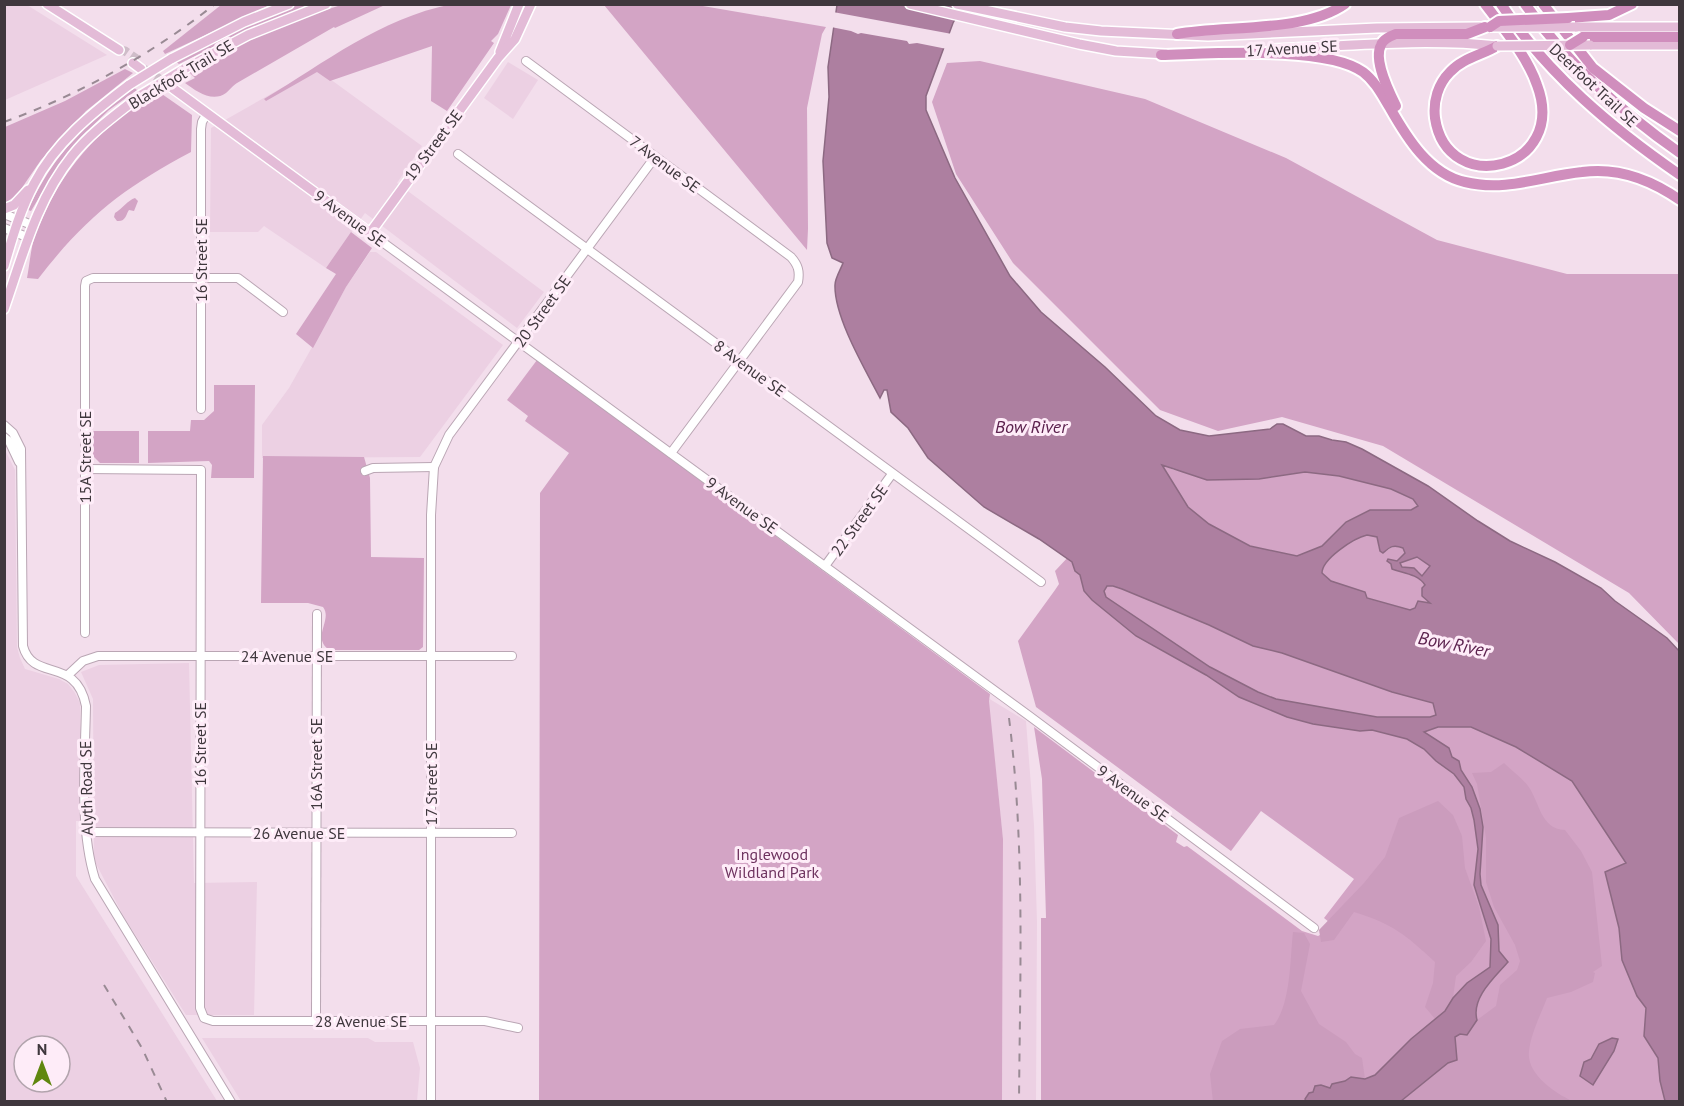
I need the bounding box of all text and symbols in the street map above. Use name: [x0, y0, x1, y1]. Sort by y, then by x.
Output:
street label: Blackfoot Trail SE: [125, 35, 237, 113]
street label: 17 Avenue SE: [1246, 36, 1338, 60]
street label: Deerfoot Trail SE: [1545, 39, 1643, 131]
street label: 19 Street SE: [400, 105, 466, 185]
street label: 7 Avenue SE: [626, 131, 704, 197]
street label: 9 Avenue SE: [310, 185, 390, 251]
street label: 16 Street SE: [191, 218, 211, 302]
street label: 20 Street SE: [509, 271, 575, 351]
street label: 8 Avenue SE: [710, 335, 790, 401]
street label: 15A Street SE: [75, 411, 95, 503]
water label: Bow River: [995, 415, 1068, 438]
street label: 9 Avenue SE: [702, 472, 782, 538]
street label: 22 Street SE: [826, 480, 892, 560]
water label: Bow River: [1416, 626, 1493, 662]
street label: 24 Avenue SE: [241, 646, 333, 666]
street label: 16 Street SE: [190, 702, 210, 786]
street label: 16A Street SE: [306, 718, 326, 810]
street label: Alyth Road SE: [75, 740, 97, 836]
street label: 17 Street SE: [421, 742, 441, 826]
street label: 9 Avenue SE: [1093, 760, 1173, 826]
street label: 26 Avenue SE: [253, 823, 345, 843]
park label: Inglewood Wildland Park: [725, 844, 820, 882]
street label: 28 Avenue SE: [315, 1011, 407, 1031]
north arrow: [12, 1034, 72, 1094]
text: N: [37, 1039, 47, 1059]

